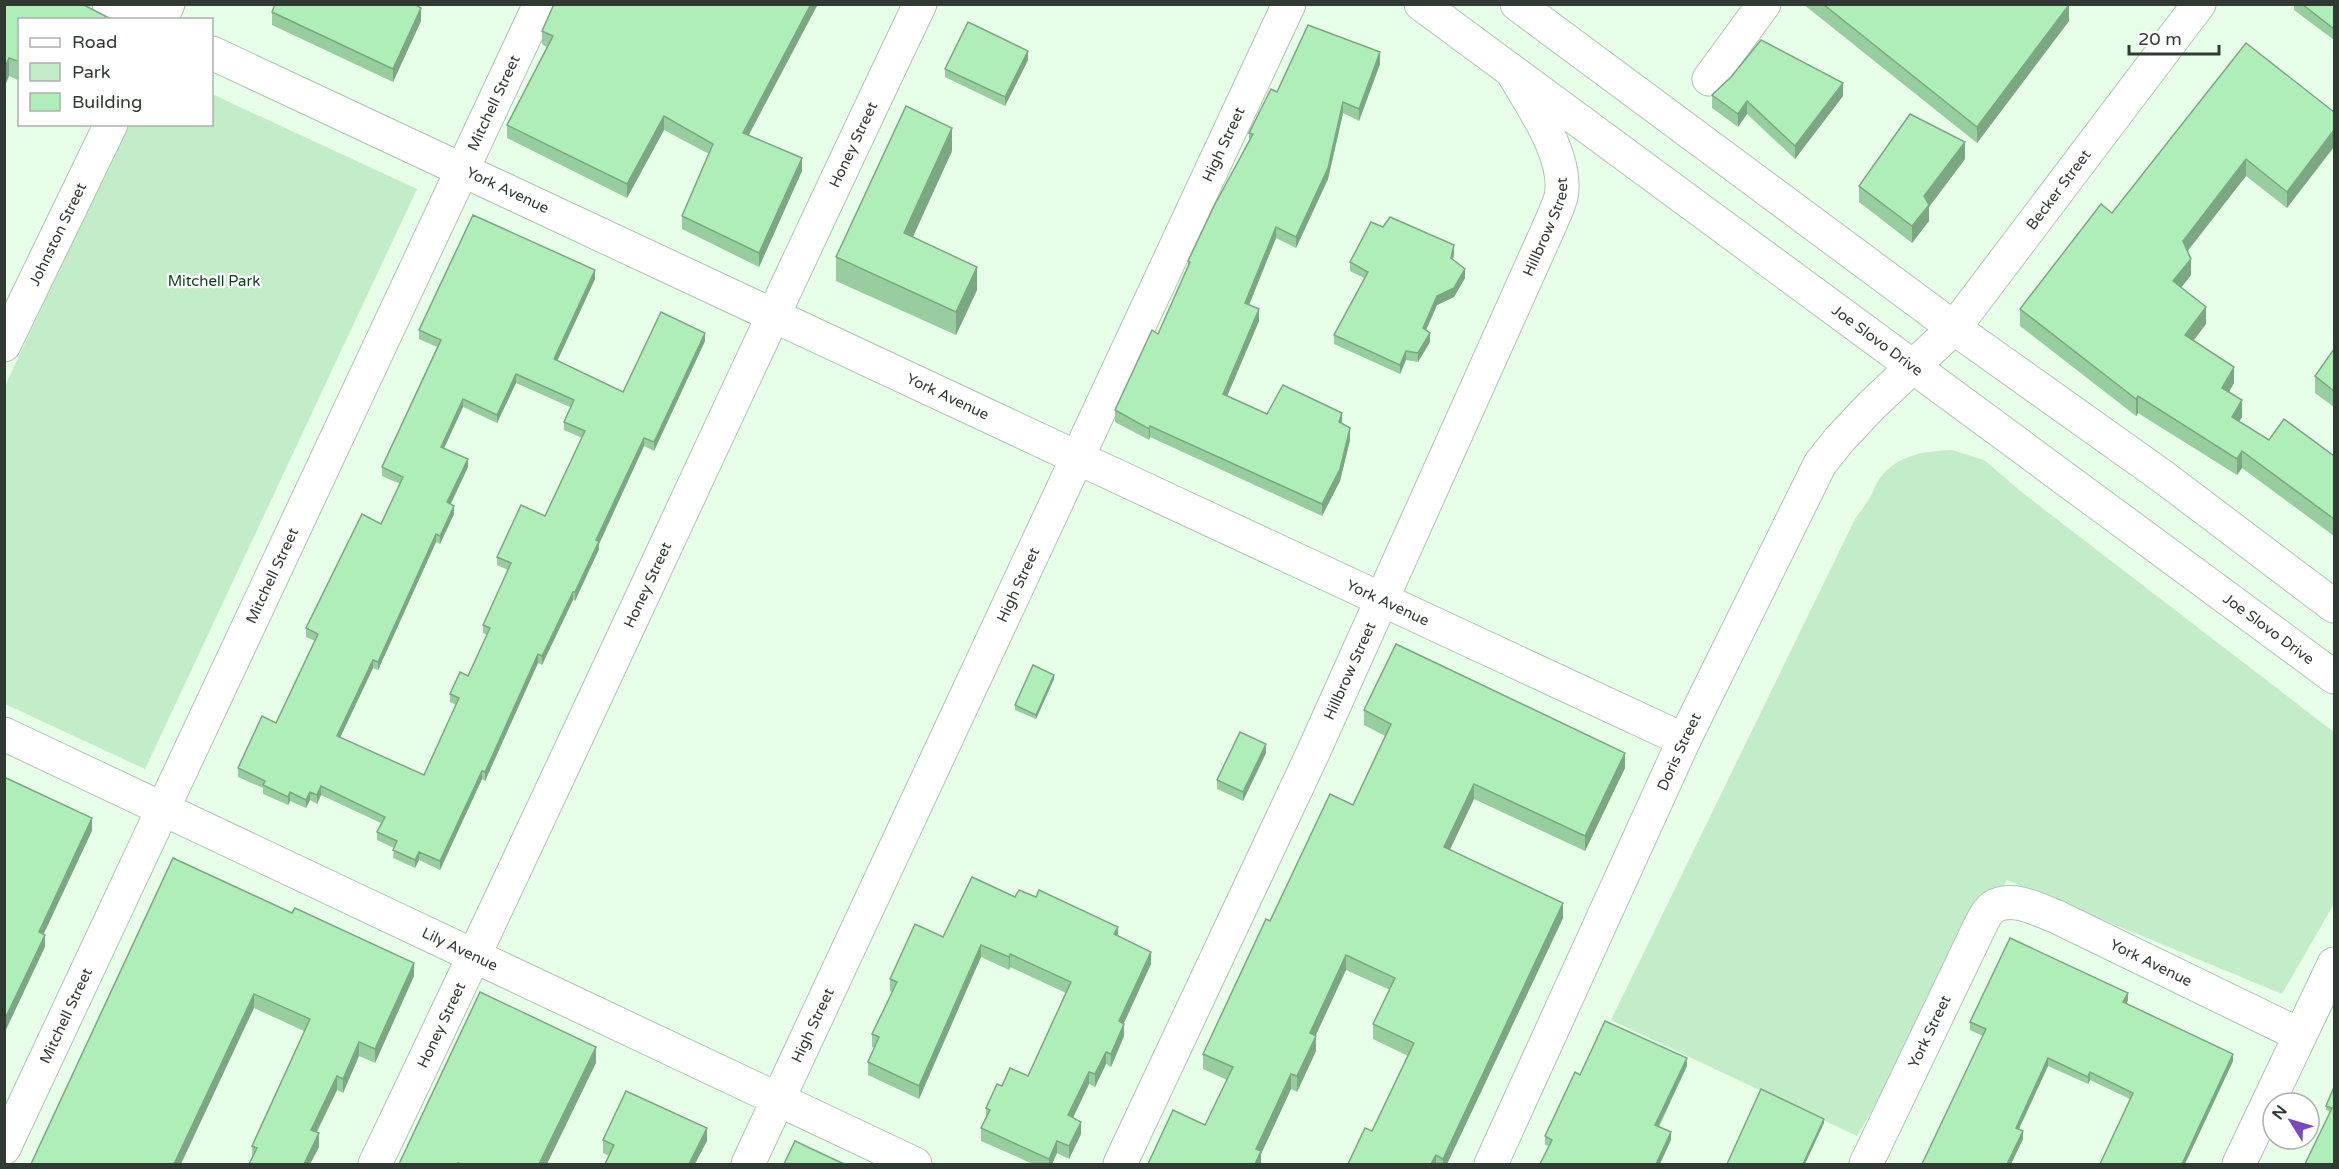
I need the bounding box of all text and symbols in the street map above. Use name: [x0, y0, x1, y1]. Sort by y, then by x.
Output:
legend: [18, 18, 213, 126]
scale bar: [2129, 18, 2219, 56]
text: 20 m: [2138, 28, 2182, 50]
text: Road: [72, 31, 117, 53]
street label: Mitchell Street: [463, 52, 524, 154]
text: Park: [72, 61, 111, 83]
text: Building: [72, 91, 142, 113]
street label: Honey Street: [825, 99, 881, 190]
street label: High Street: [1198, 104, 1249, 185]
street label: Becker Street: [2022, 146, 2095, 234]
street label: York Avenue: [463, 163, 552, 217]
street label: Hillbrow Street: [1519, 177, 1571, 279]
street label: Johnston Street: [25, 180, 90, 289]
park label: Mitchell Park: [168, 272, 260, 290]
street label: Joe Slovo Drive: [1828, 301, 1926, 380]
street label: York Avenue: [904, 369, 992, 424]
street label: Mitchell Street: [242, 525, 302, 626]
street label: Honey Street: [620, 539, 675, 631]
street label: High Street: [993, 544, 1043, 625]
street label: York Avenue: [1344, 576, 1432, 630]
street label: Joe Slovo Drive: [2220, 589, 2318, 668]
street label: Hillbrow Street: [1320, 619, 1380, 723]
street label: Doris Street: [1653, 710, 1705, 793]
street label: Lily Avenue: [419, 924, 501, 975]
street label: York Avenue: [2107, 935, 2195, 990]
street label: Mitchell Street: [36, 965, 96, 1067]
street label: Honey Street: [413, 979, 469, 1071]
street label: High Street: [788, 985, 838, 1066]
street label: York Street: [1904, 992, 1955, 1071]
north arrow: [2261, 1091, 2321, 1151]
text: N: [2268, 1101, 2292, 1124]

